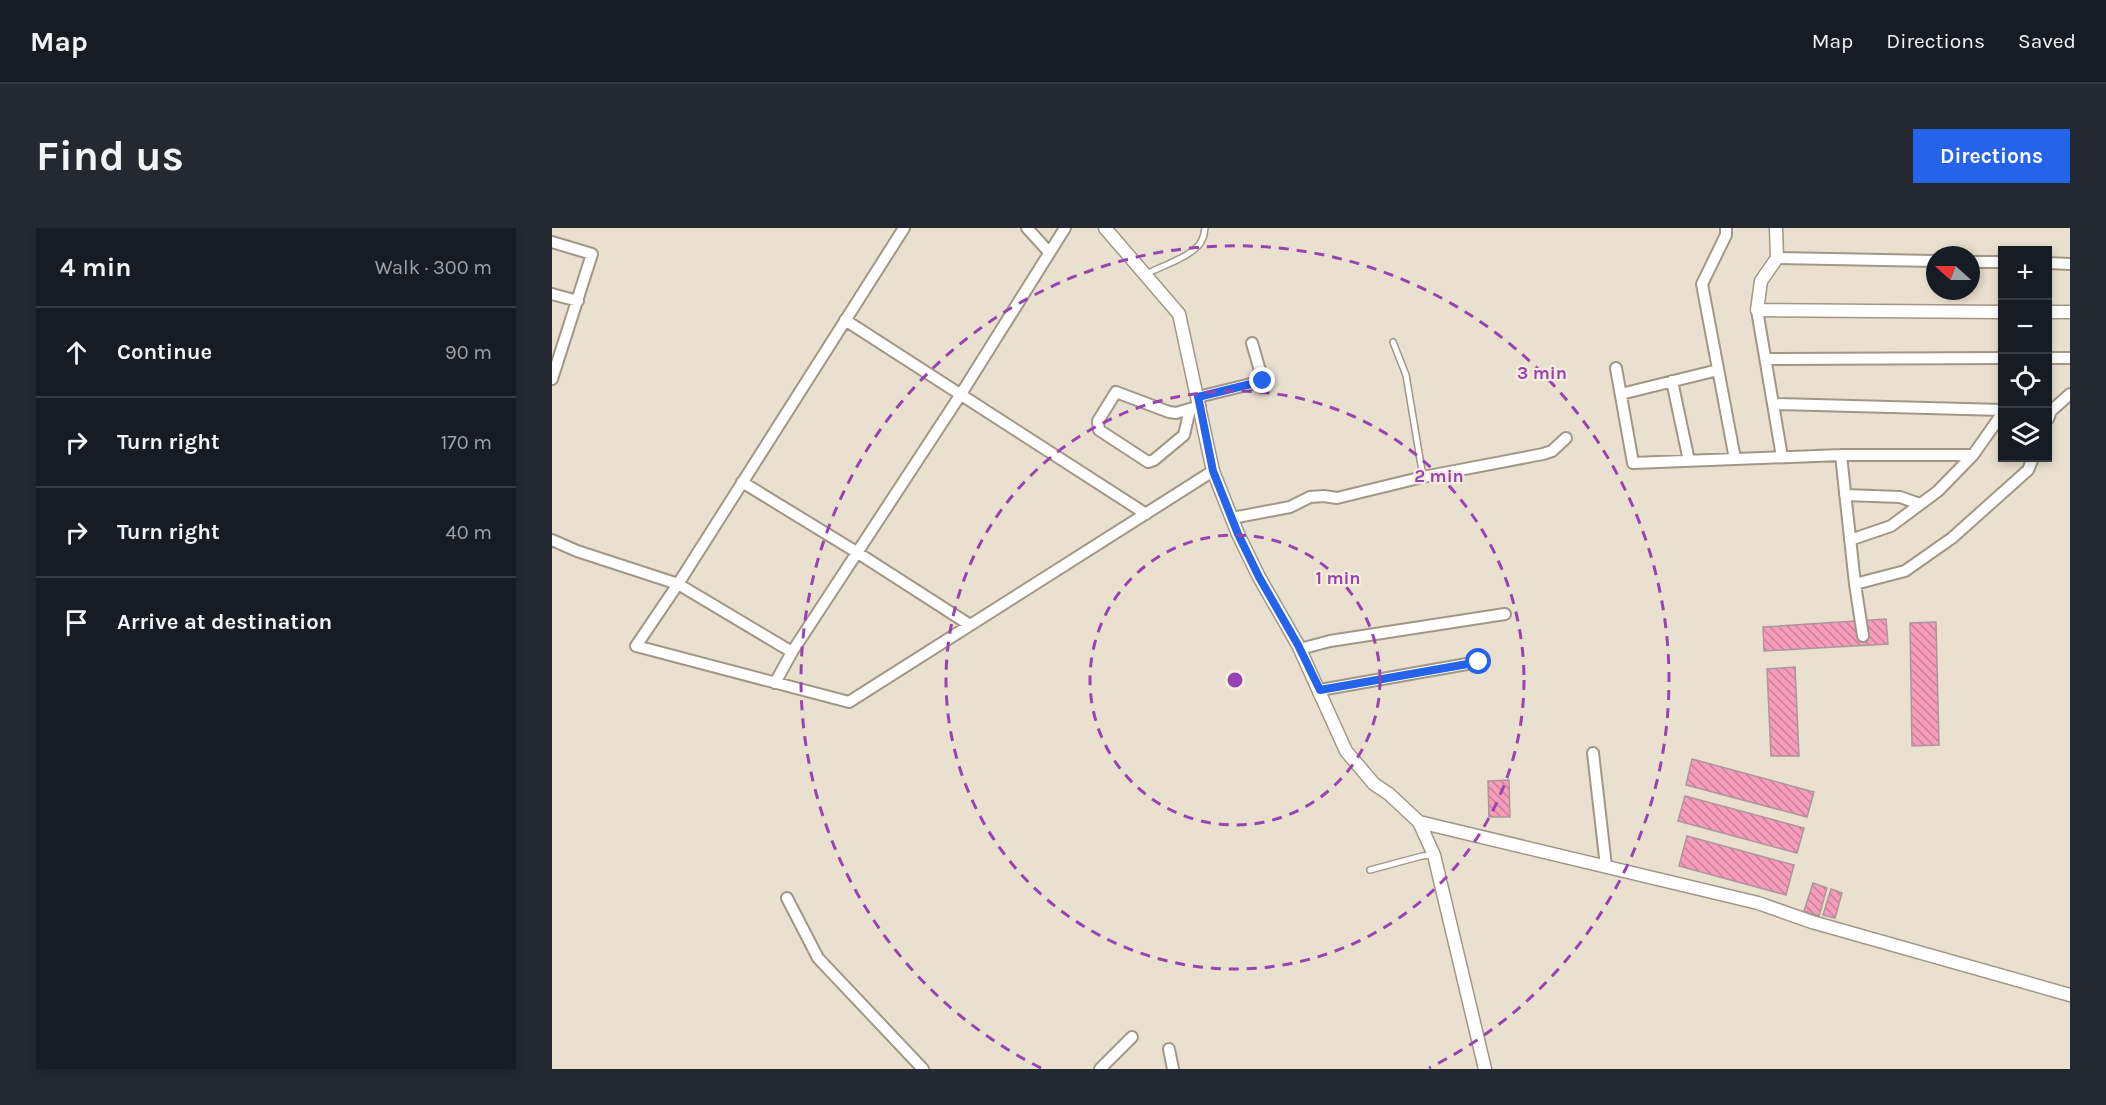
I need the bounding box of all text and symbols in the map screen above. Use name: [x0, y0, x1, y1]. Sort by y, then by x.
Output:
text: Map: [30, 25, 88, 58]
text: Map: [1812, 29, 1853, 53]
text: Directions: [1886, 29, 1985, 53]
text: Saved: [2018, 29, 2076, 53]
button: Directions: [1913, 129, 2070, 183]
text: Find us: [36, 131, 184, 181]
north arrow: [1926, 246, 1980, 300]
map controls: [1998, 246, 2052, 462]
button: +: [1998, 246, 2052, 300]
text: 4 min: [60, 252, 131, 283]
text: Walk · 300 m: [375, 256, 492, 279]
button: −: [1998, 300, 2052, 354]
icon: ahead: [60, 336, 93, 369]
text: Continue: [117, 339, 212, 365]
text: 90 m: [445, 341, 492, 364]
button: locate: [1998, 354, 2052, 408]
text: 3 min: [1517, 362, 1567, 384]
route end: [1249, 367, 1275, 393]
button: layers: [1998, 408, 2052, 462]
icon: right: [60, 426, 93, 459]
text: Turn right: [117, 429, 220, 455]
text: 170 m: [441, 431, 492, 454]
text: 2 min: [1414, 465, 1464, 487]
icon: right: [60, 516, 93, 549]
text: Turn right: [117, 519, 220, 545]
text: 40 m: [446, 521, 492, 544]
text: 1 min: [1315, 567, 1361, 589]
icon: arrive: [60, 606, 93, 639]
text: Arrive at destination: [117, 609, 332, 635]
route start: [1465, 648, 1491, 674]
centre of rings: [1225, 670, 1245, 690]

